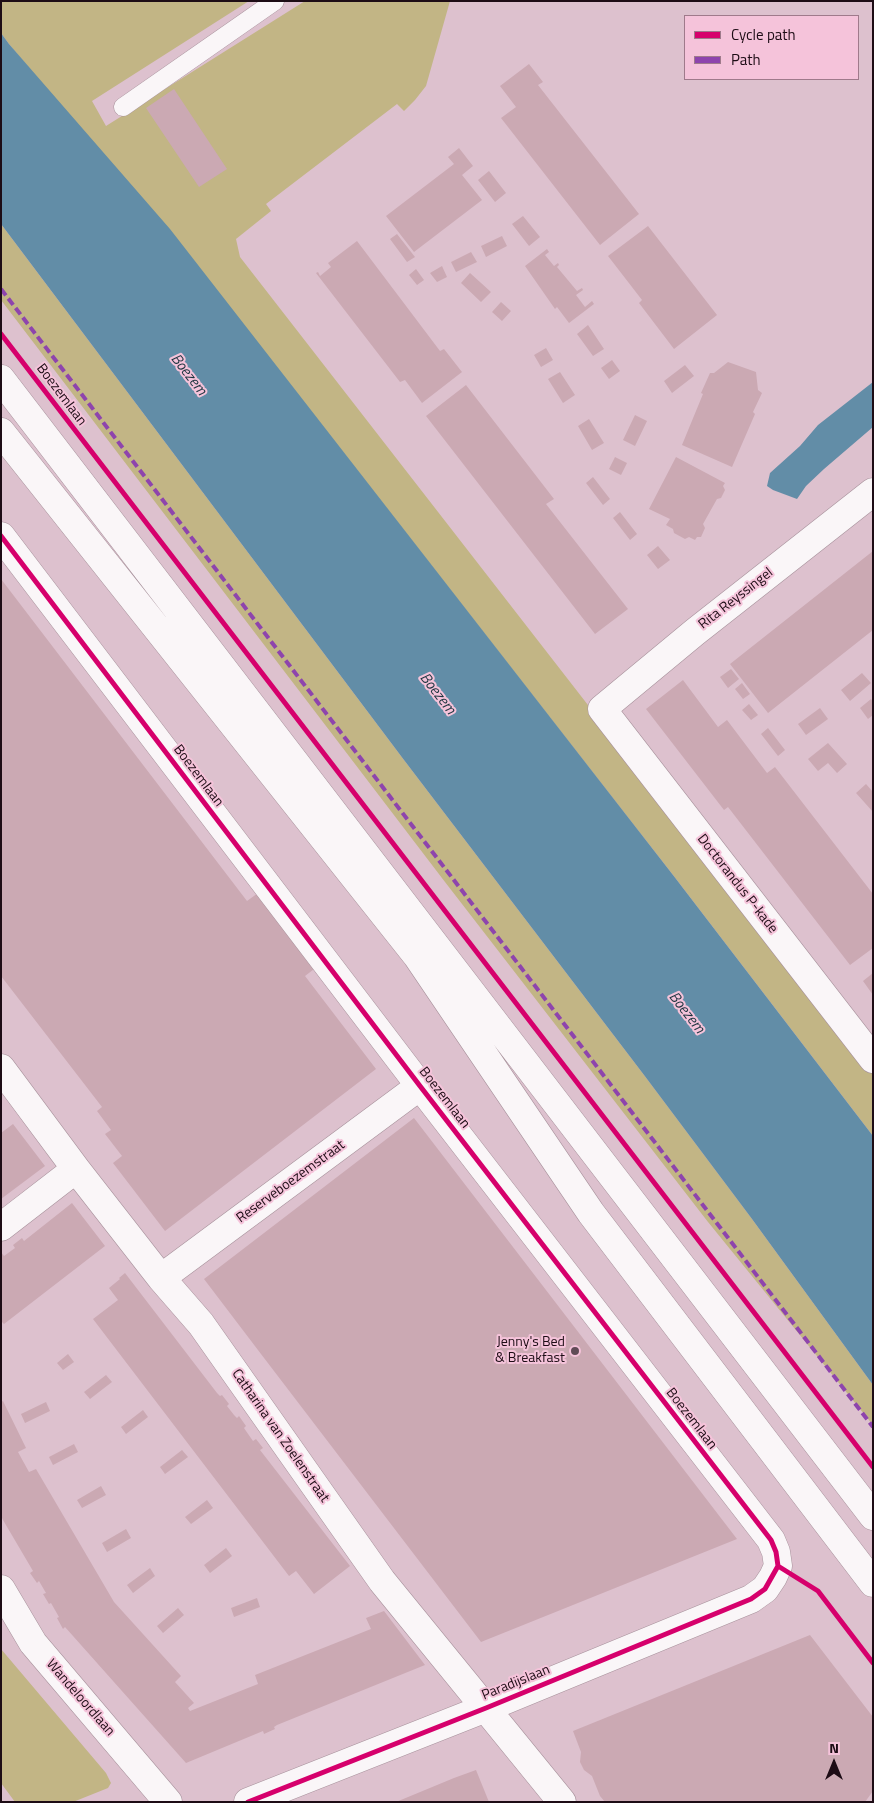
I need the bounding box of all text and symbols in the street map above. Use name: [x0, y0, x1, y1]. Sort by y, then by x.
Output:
legend: [684, 15, 859, 80]
text: Cycle path: [731, 23, 796, 46]
text: Path: [731, 48, 761, 71]
water label: Boezem: [166, 351, 210, 399]
street label: Boezemlaan: [32, 361, 90, 429]
street label: Rita Reyssingel: [695, 565, 777, 633]
water label: Boezem: [415, 670, 459, 718]
street label: Boezemlaan: [169, 742, 227, 810]
street label: Doctorandus P-kade: [693, 831, 781, 937]
water label: Boezem: [664, 989, 708, 1037]
street label: Boezemlaan: [415, 1064, 473, 1132]
street label: Reserveboezemstraat: [234, 1137, 348, 1227]
place label: Jenny's Bed & Breakfast: [495, 1335, 565, 1368]
marker: Jenny's Bed & Breakfast: [569, 1345, 581, 1357]
street label: Catharina van Zoelenstraat: [228, 1366, 332, 1506]
street label: Boezemlaan: [662, 1385, 720, 1453]
street label: Wandeloordlaan: [42, 1656, 118, 1740]
street label: Paradijslaan: [480, 1662, 552, 1704]
text: N: [829, 1737, 839, 1758]
north arrow: [809, 1738, 859, 1788]

